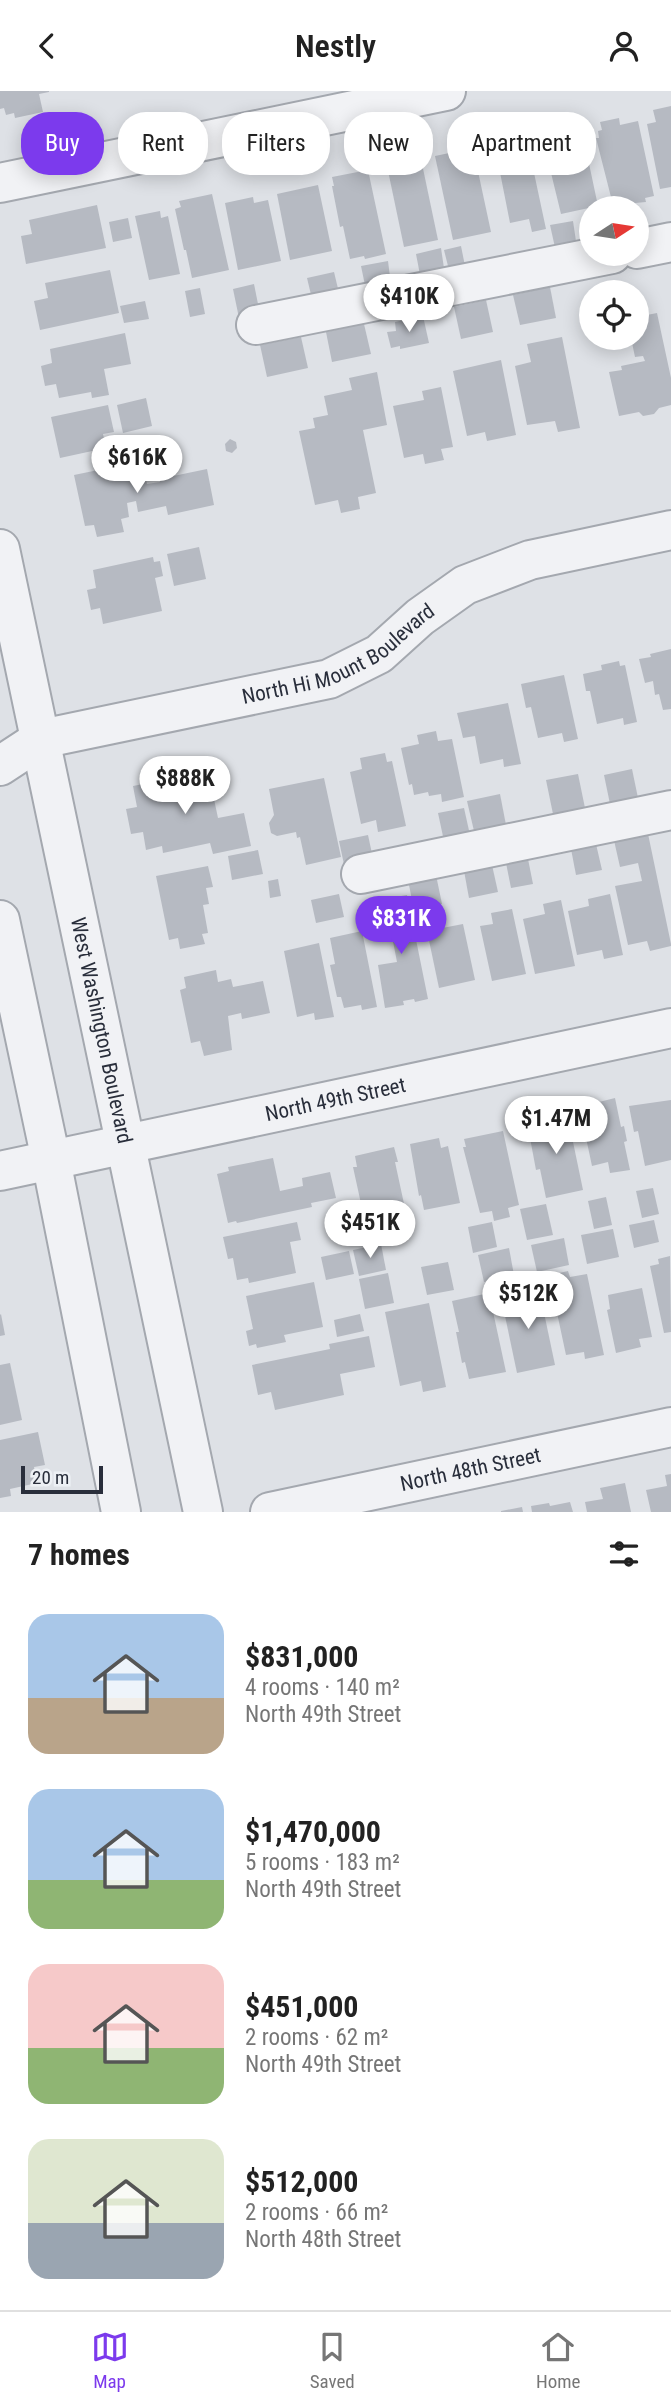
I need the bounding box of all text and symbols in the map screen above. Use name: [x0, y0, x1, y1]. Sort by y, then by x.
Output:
icon: back: [28, 27, 66, 65]
text: Nestly: [295, 27, 376, 65]
icon: person: [605, 27, 643, 65]
chip: Buy: [21, 112, 104, 175]
chip: Rent: [118, 112, 208, 175]
chip: Filters: [222, 112, 330, 175]
chip: New: [344, 112, 433, 175]
chip: Apartment: [447, 112, 596, 175]
north arrow: [579, 196, 649, 266]
map controls: [579, 196, 649, 350]
pin: $410K: [360, 275, 458, 334]
button: locate: [579, 280, 649, 350]
text: $410K: [379, 283, 439, 310]
pin: $616K: [88, 435, 186, 495]
text: $616K: [107, 444, 167, 471]
street label: North Hi Mount Boulevard: [240, 599, 439, 709]
pin: $888K: [136, 757, 234, 816]
text: $888K: [155, 765, 215, 792]
pin: $831K: [352, 897, 450, 956]
text: $831K: [371, 905, 431, 932]
street label: West Washington Boulevard: [66, 915, 137, 1146]
street label: North 49th Street: [263, 1073, 408, 1126]
pin: $1.47M: [499, 1097, 613, 1156]
text: $1.47M: [521, 1105, 591, 1132]
pin: $451K: [321, 1201, 419, 1260]
text: $451K: [340, 1209, 400, 1236]
pin: $512K: [479, 1271, 577, 1331]
text: $512K: [498, 1280, 558, 1307]
street label: North 48th Street: [398, 1443, 543, 1496]
scale bar: [21, 1463, 103, 1495]
text: 20 m: [32, 1466, 69, 1489]
icon: filters: [605, 1535, 643, 1573]
text: 7 homes: [28, 1537, 130, 1572]
text: $831,000: [245, 1639, 358, 1674]
icon: home: [84, 1642, 168, 1726]
text: 4 rooms · 140 m²: [245, 1674, 400, 1701]
text: North 49th Street: [245, 1701, 401, 1728]
text: $1,470,000: [245, 1814, 381, 1849]
icon: home: [84, 1817, 168, 1901]
text: 5 rooms · 183 m²: [245, 1849, 400, 1876]
text: North 49th Street: [245, 1876, 401, 1903]
text: $451,000: [245, 1989, 358, 2024]
icon: home: [84, 1992, 168, 2076]
text: 2 rooms · 62 m²: [245, 2024, 388, 2051]
text: North 49th Street: [245, 2051, 401, 2078]
text: $512,000: [245, 2164, 358, 2199]
icon: home: [84, 2167, 168, 2251]
text: 2 rooms · 66 m²: [245, 2199, 388, 2226]
text: North 48th Street: [245, 2226, 401, 2253]
tab: Map: [91, 2328, 129, 2393]
tab: Saved: [310, 2328, 355, 2393]
tab: Home: [536, 2328, 580, 2393]

